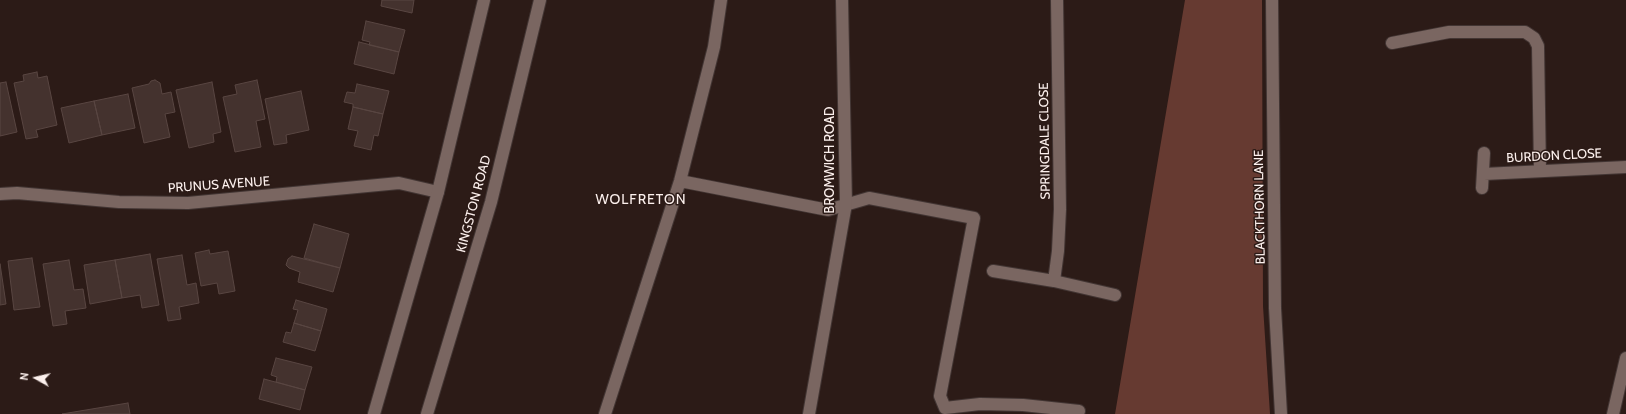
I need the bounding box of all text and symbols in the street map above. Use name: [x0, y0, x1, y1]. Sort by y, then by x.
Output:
street label: SPRINGDALE CLOSE: [1036, 82, 1054, 200]
street label: BROMWICH ROAD: [822, 107, 838, 213]
street label: BURDON CLOSE: [1506, 146, 1602, 166]
street label: BLACKTHORN LANE: [1251, 150, 1269, 264]
street label: KINGSTON ROAD: [454, 154, 494, 254]
street label: PRUNUS AVENUE: [168, 174, 270, 196]
district label: WOLFRETON: [595, 192, 687, 208]
north arrow: [16, 358, 56, 398]
text: N: [17, 372, 32, 381]

